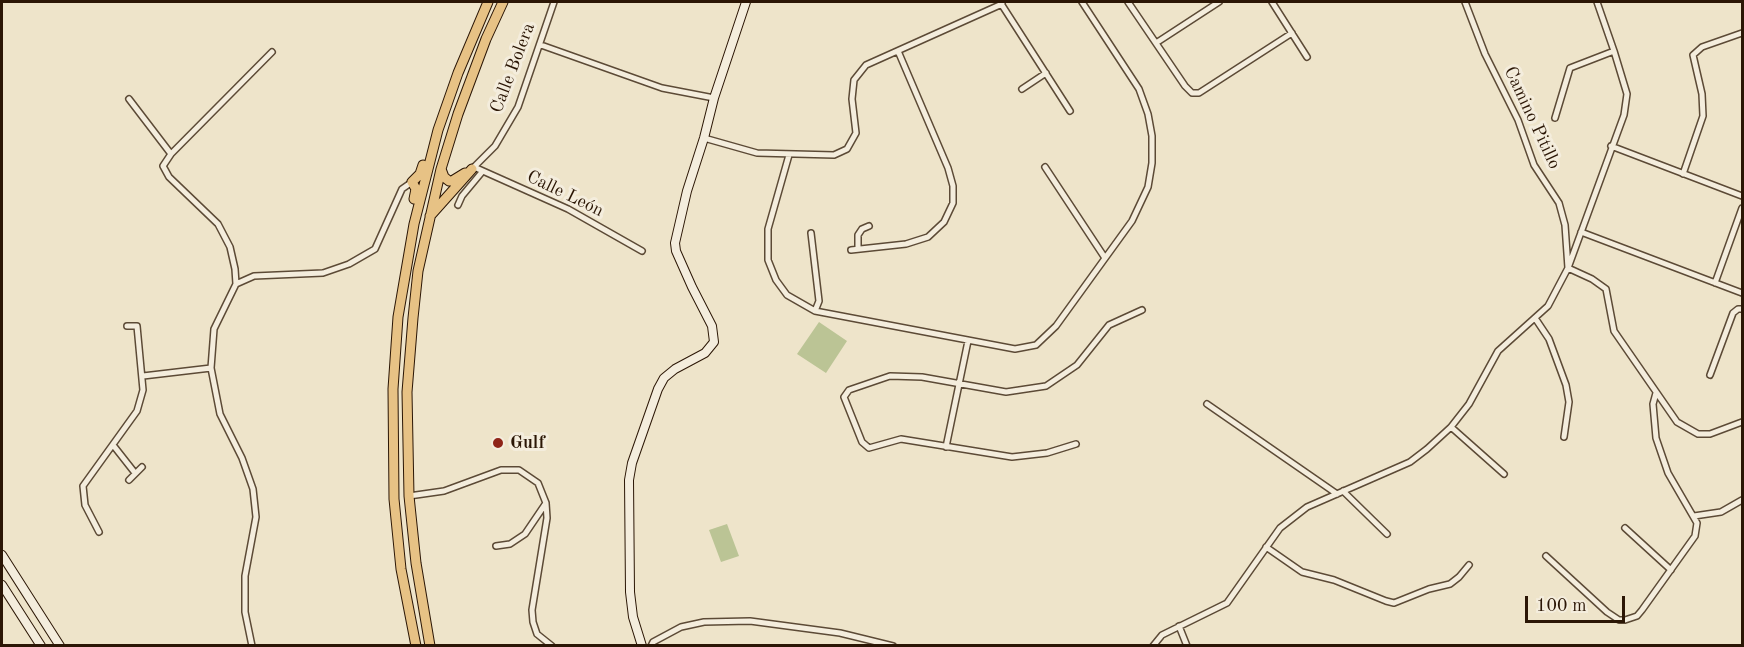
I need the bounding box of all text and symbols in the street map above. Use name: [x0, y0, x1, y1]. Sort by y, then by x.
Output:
street label: Calle Bolera: [486, 20, 540, 116]
street label: Camino Pitillo: [1499, 63, 1565, 173]
street label: Calle León: [523, 166, 607, 222]
place label: Gulf: [510, 432, 545, 454]
marker: Gulf: [491, 436, 505, 450]
scale bar: [1528, 584, 1628, 622]
text: 100 m: [1536, 597, 1587, 615]

